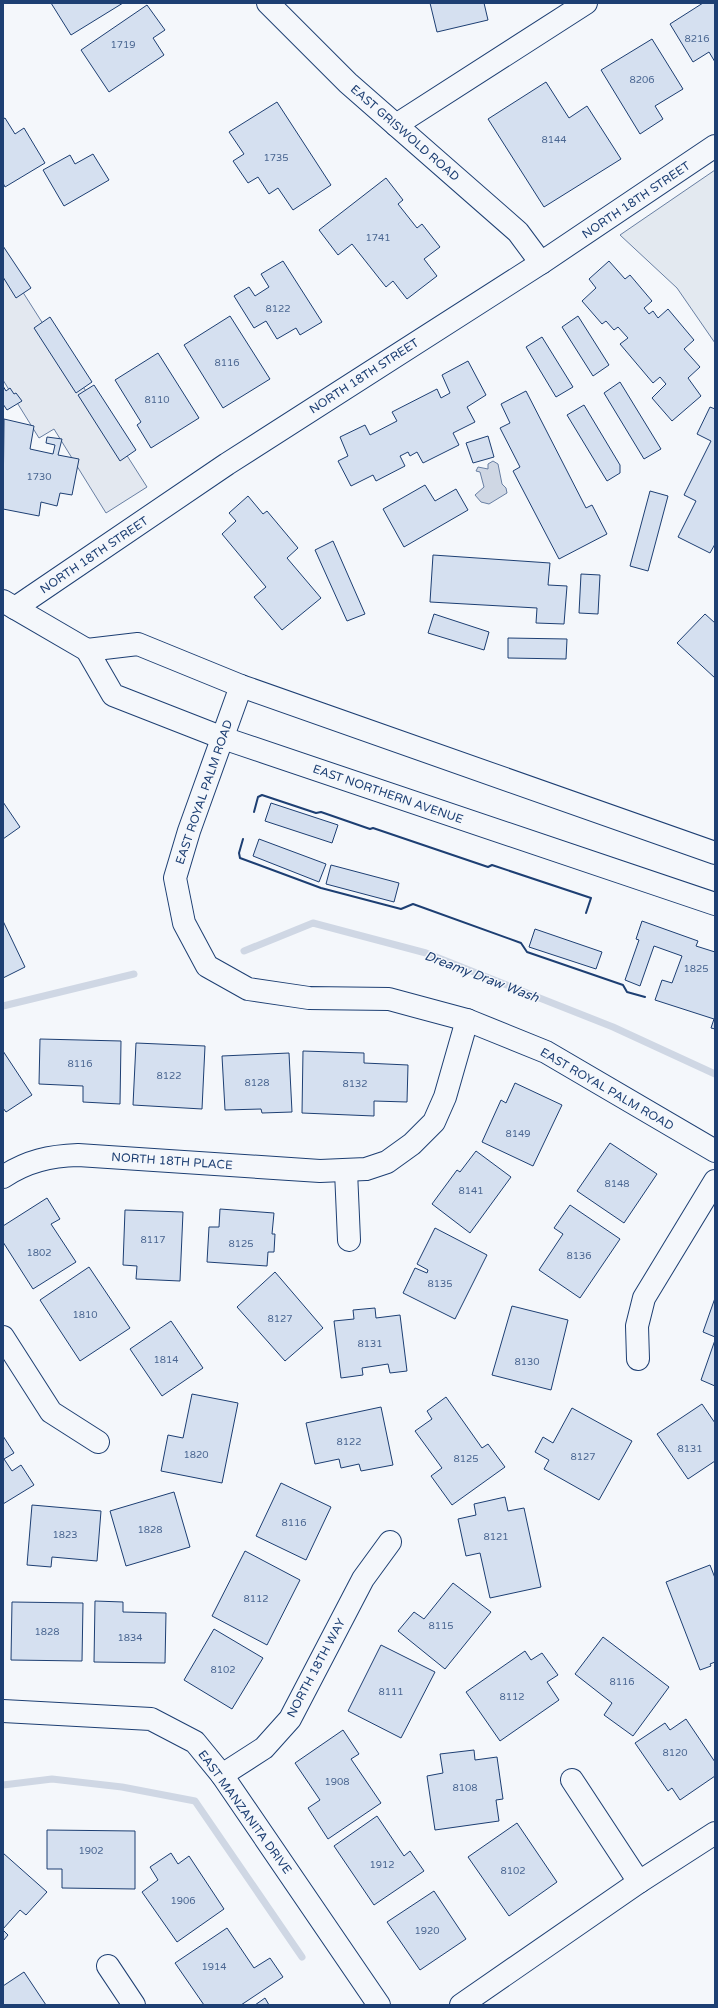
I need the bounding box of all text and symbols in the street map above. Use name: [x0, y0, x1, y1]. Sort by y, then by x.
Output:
house number: 8216: [684, 33, 710, 45]
house number: 1719: [110, 39, 136, 51]
house number: 8206: [629, 74, 655, 86]
street label: EAST GRISWOLD ROAD: [348, 82, 462, 184]
house number: 8144: [541, 134, 567, 146]
house number: 1735: [263, 152, 289, 164]
street label: NORTH 18TH STREET: [579, 158, 693, 241]
house number: 1741: [365, 232, 391, 244]
house number: 8122: [265, 303, 291, 315]
street label: NORTH 18TH STREET: [307, 335, 422, 417]
house number: 8116: [214, 357, 240, 369]
house number: 8110: [144, 394, 170, 406]
house number: 1730: [26, 471, 52, 483]
street label: NORTH 18TH STREET: [37, 513, 151, 596]
street label: EAST ROYAL PALM ROAD: [173, 718, 235, 866]
street label: EAST NORTHERN AVENUE: [311, 762, 465, 826]
water label: Dreamy Draw Wash: [422, 948, 542, 1006]
house number: 1825: [683, 963, 709, 975]
street label: EAST ROYAL PALM ROAD: [538, 1045, 676, 1133]
house number: 8116: [67, 1058, 93, 1070]
house number: 8122: [156, 1070, 182, 1082]
house number: 8128: [244, 1077, 270, 1089]
house number: 8132: [342, 1078, 368, 1090]
house number: 8149: [505, 1128, 531, 1140]
street label: NORTH 18TH PLACE: [111, 1150, 233, 1172]
house number: 8148: [604, 1178, 630, 1190]
house number: 8141: [458, 1185, 484, 1197]
house number: 8117: [140, 1234, 166, 1246]
house number: 8125: [228, 1238, 254, 1250]
house number: 1802: [26, 1247, 52, 1259]
house number: 8136: [566, 1250, 592, 1262]
house number: 8135: [427, 1278, 453, 1290]
house number: 1810: [72, 1309, 98, 1321]
house number: 8127: [267, 1313, 293, 1325]
house number: 8131: [357, 1338, 383, 1350]
house number: 1814: [153, 1354, 179, 1366]
house number: 8130: [514, 1356, 540, 1368]
house number: 8122: [336, 1436, 362, 1448]
house number: 8131: [677, 1443, 703, 1455]
house number: 1820: [183, 1449, 209, 1461]
house number: 8127: [570, 1451, 596, 1463]
house number: 8125: [453, 1453, 479, 1465]
house number: 8116: [281, 1517, 307, 1529]
house number: 1828: [137, 1524, 163, 1536]
house number: 1823: [52, 1529, 78, 1541]
house number: 8121: [483, 1531, 509, 1543]
house number: 8112: [243, 1593, 269, 1605]
street label: NORTH 18TH WAY: [284, 1616, 348, 1720]
house number: 8115: [428, 1620, 454, 1632]
house number: 1828: [34, 1626, 60, 1638]
house number: 1834: [117, 1632, 143, 1644]
house number: 8102: [210, 1664, 236, 1676]
house number: 8116: [609, 1676, 635, 1688]
house number: 8111: [378, 1686, 404, 1698]
house number: 8112: [499, 1691, 525, 1703]
street label: EAST MANZANITA DRIVE: [195, 1747, 295, 1877]
house number: 8120: [662, 1747, 688, 1759]
house number: 1908: [324, 1776, 350, 1788]
house number: 8108: [452, 1782, 478, 1794]
house number: 1902: [78, 1845, 104, 1857]
house number: 1912: [369, 1859, 395, 1871]
house number: 8102: [500, 1865, 526, 1877]
house number: 1906: [170, 1895, 196, 1907]
house number: 1920: [414, 1925, 440, 1937]
house number: 1914: [201, 1961, 227, 1973]

